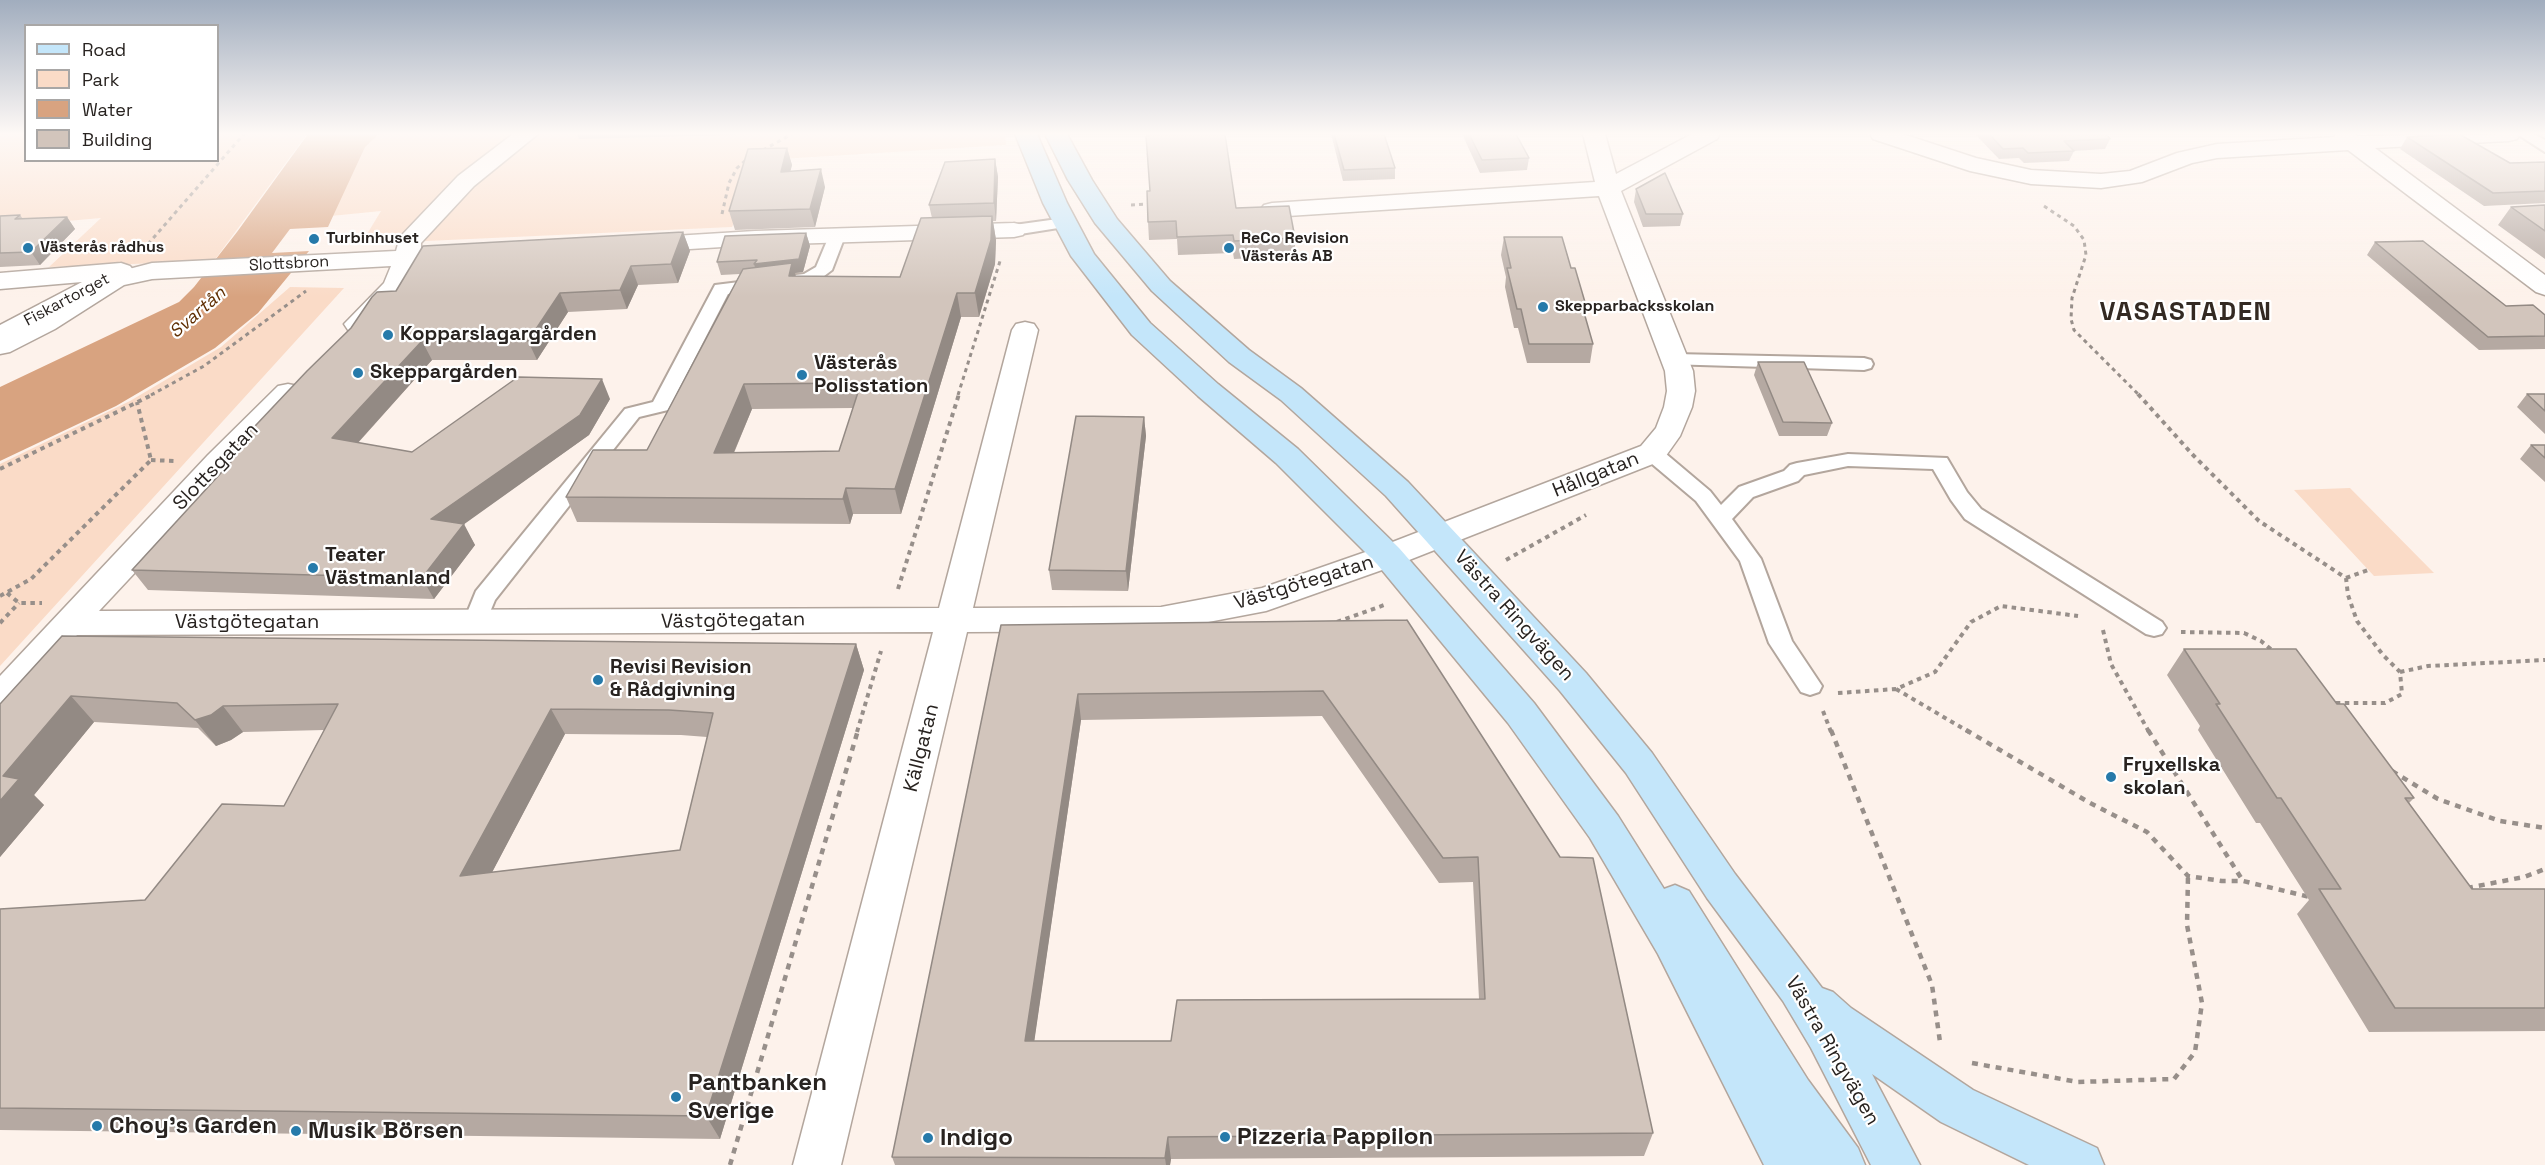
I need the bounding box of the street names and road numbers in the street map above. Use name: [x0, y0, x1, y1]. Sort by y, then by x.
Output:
street label: Slottsbron: [248, 252, 330, 276]
street label: Fiskartorget: [21, 269, 113, 331]
street label: Slottsgatan: [168, 418, 264, 516]
street label: Hållgatan: [1549, 447, 1643, 503]
street label: Västra Ringvägen: [1449, 546, 1579, 686]
street label: Västgötegatan: [1231, 550, 1377, 616]
street label: Västgötegatan: [661, 608, 805, 634]
street label: Västgötegatan: [175, 611, 319, 635]
street label: Källgatan: [899, 701, 945, 795]
street label: Västra Ringvägen: [1780, 972, 1884, 1130]

